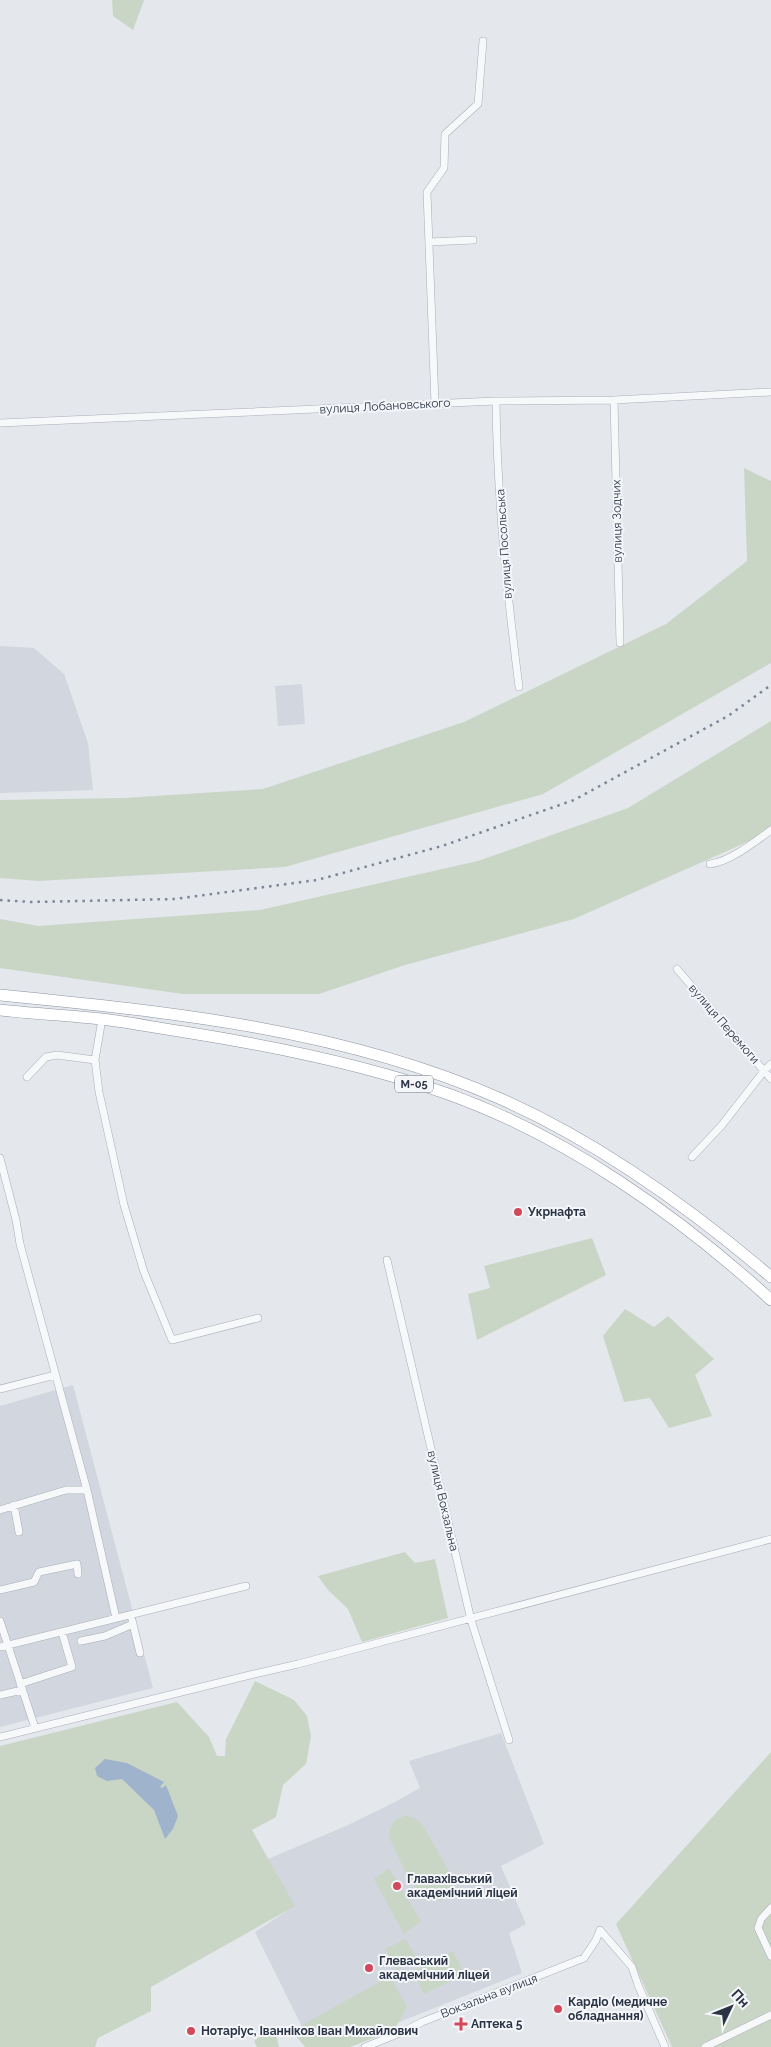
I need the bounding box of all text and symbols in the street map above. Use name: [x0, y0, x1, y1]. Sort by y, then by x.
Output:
street label: вулиця Лобановського: [319, 396, 451, 416]
street label: вулиця Зодчих: [609, 479, 625, 563]
street label: вулиця Посольська: [493, 488, 515, 600]
street label: вулиця Перемоги: [686, 981, 762, 1067]
road number: М-05: [395, 1076, 433, 1092]
place label: Укрнафта: [527, 1205, 586, 1219]
marker: Укрнафта: [512, 1206, 524, 1218]
street label: вулиця Вокзальна: [425, 1449, 461, 1553]
place label: Главахівський академічний ліцей: [407, 1872, 518, 1900]
marker: Главахівський академічний ліцей: [391, 1880, 403, 1892]
place label: Глеваський академічний ліцей: [379, 1954, 490, 1982]
marker: Глеваський академічний ліцей: [363, 1962, 375, 1974]
street label: Вокзальна вулиця: [439, 1971, 539, 2021]
north arrow: [706, 1982, 756, 2032]
text: Пн: [728, 1986, 753, 2010]
place label: Кардіо (медичне обладнання): [568, 1995, 667, 2023]
marker: Кардіо (медичне обладнання): [552, 2003, 564, 2015]
place label: Аптека 5: [471, 2017, 523, 2031]
marker: Аптека 5: [455, 2018, 467, 2030]
place label: Нотаріус, Іванніков Іван Михайлович: [201, 2024, 418, 2038]
marker: Нотаріус, Іванніков Іван Михайлович: [185, 2025, 197, 2037]

